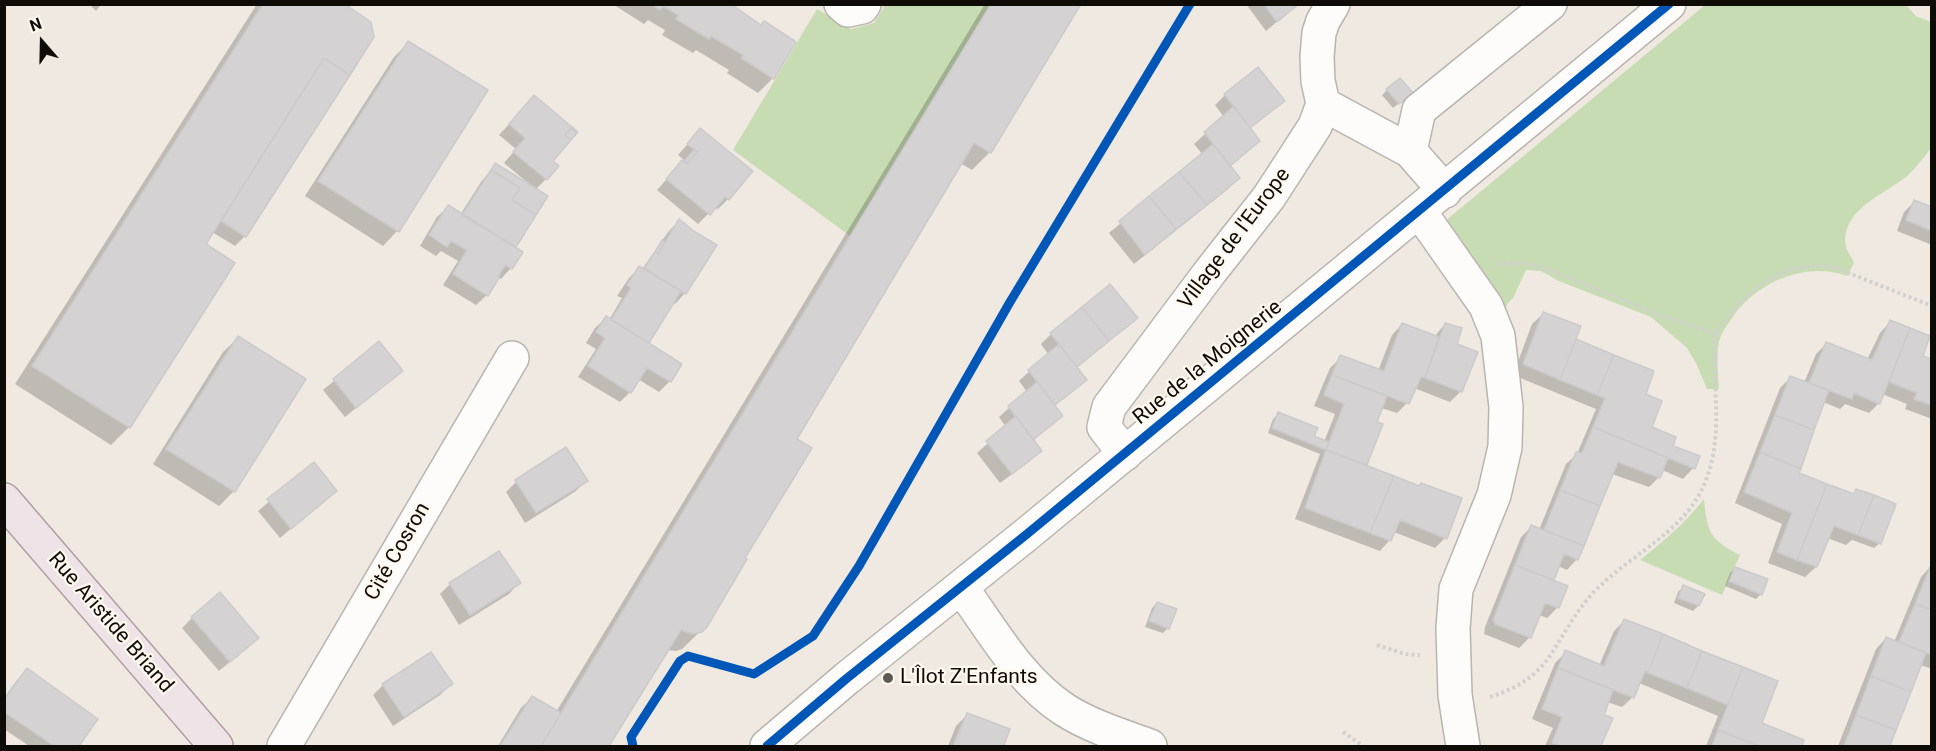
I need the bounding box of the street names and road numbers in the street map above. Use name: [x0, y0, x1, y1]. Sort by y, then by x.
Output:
street label: Village de l'Europe: [1174, 163, 1296, 315]
street label: Rue de la Moignerie: [1129, 295, 1287, 431]
street label: Cité Cosron: [360, 499, 436, 605]
street label: Rue Aristide Briand: [42, 548, 178, 698]

